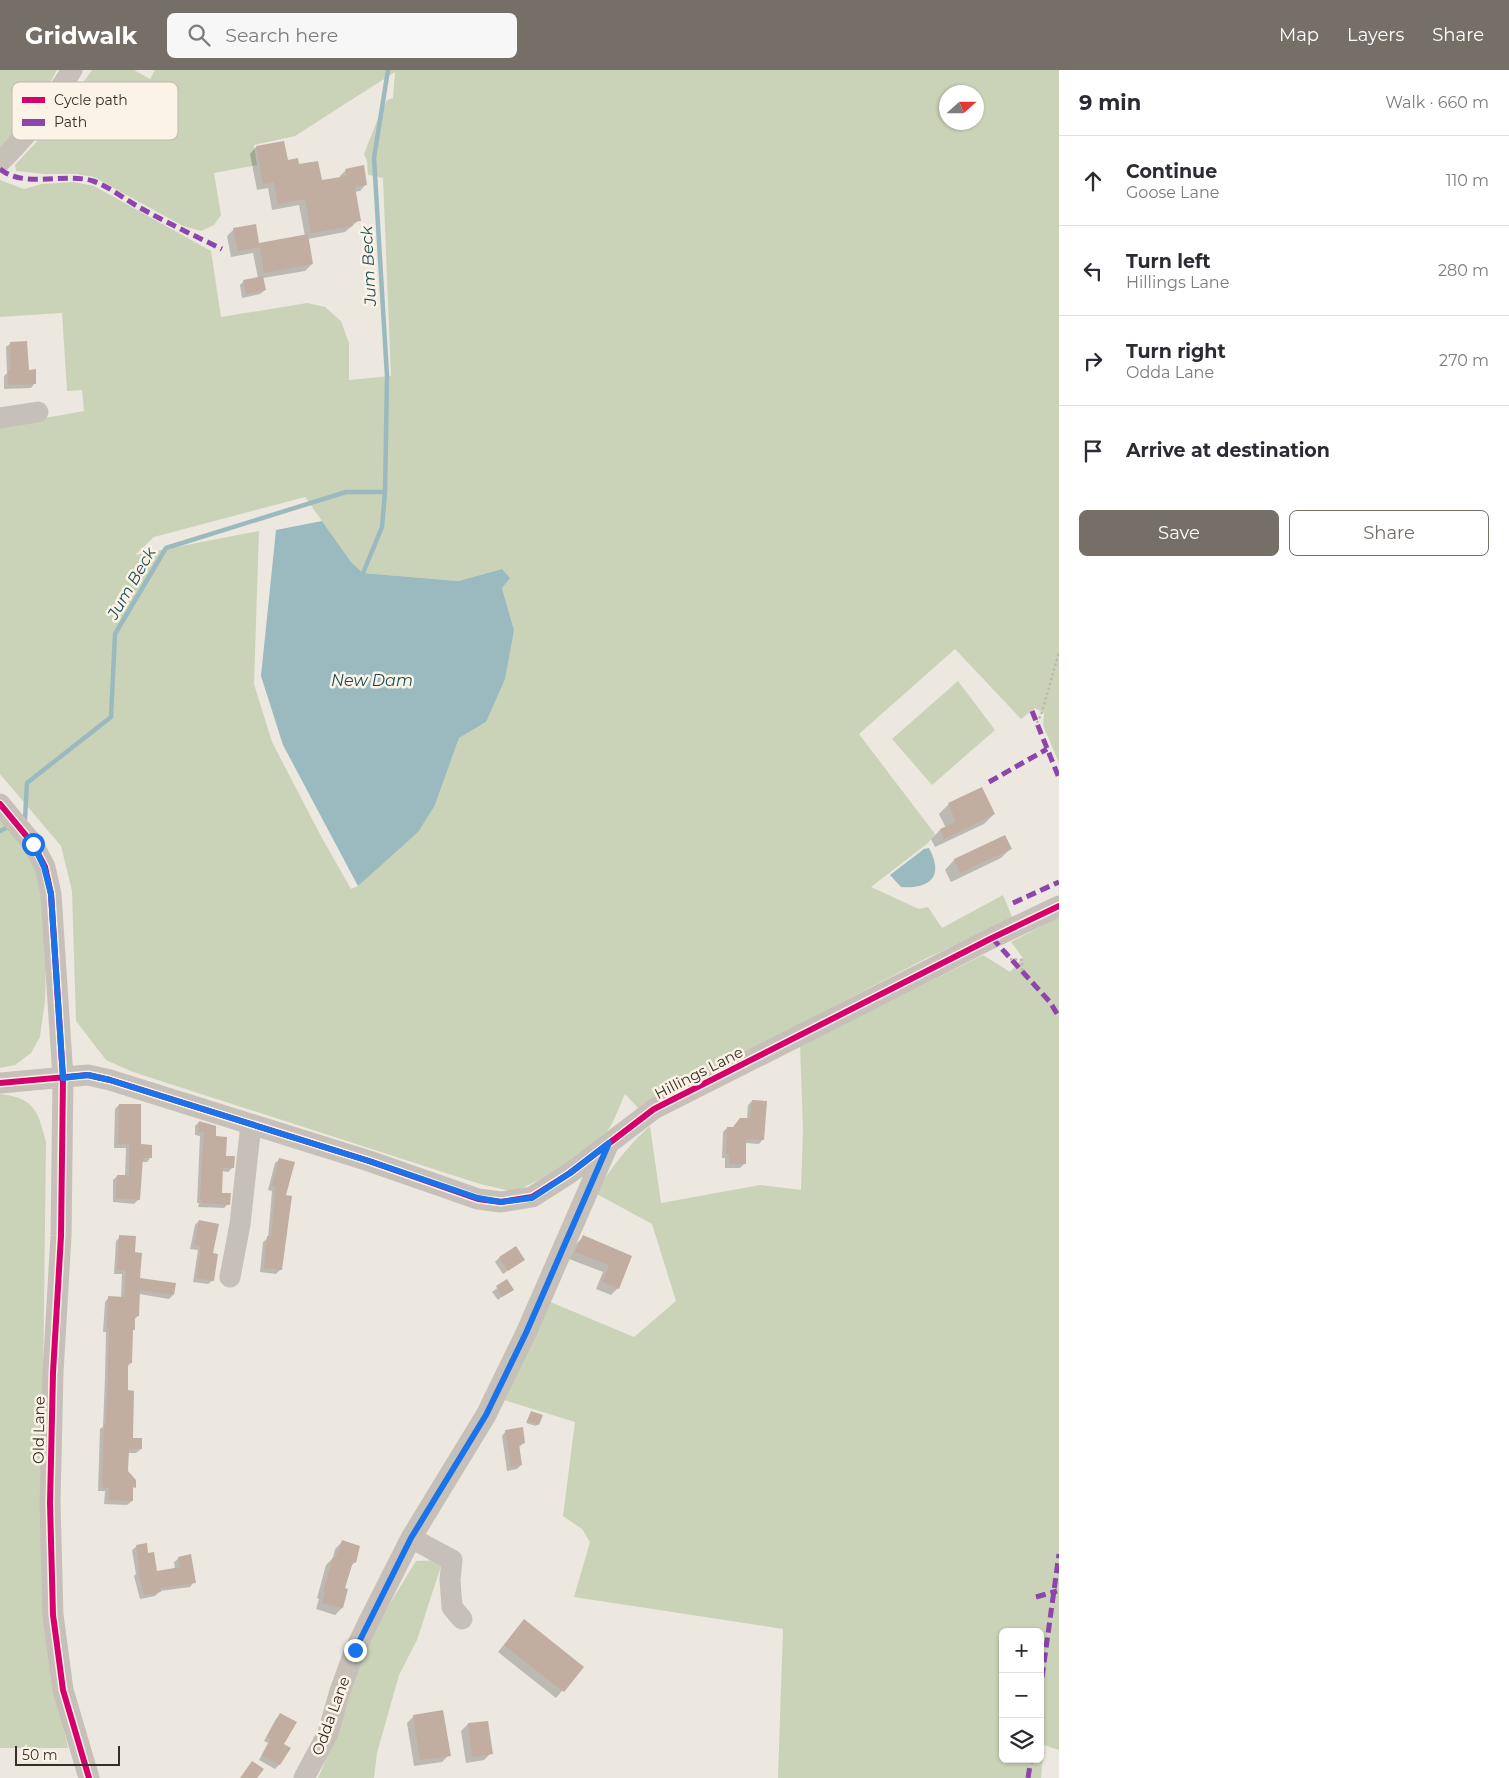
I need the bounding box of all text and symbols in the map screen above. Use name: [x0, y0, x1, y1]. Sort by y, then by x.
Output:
search box: [167, 13, 517, 58]
text: Gridwalk: [25, 21, 137, 50]
icon: search: [185, 21, 213, 49]
text: Search here: [225, 24, 338, 47]
text: Map: [1279, 24, 1319, 46]
text: Layers: [1347, 24, 1404, 46]
text: Share: [1432, 24, 1484, 46]
legend: [12, 82, 178, 140]
north arrow: [939, 85, 984, 130]
text: 9 min: [1079, 90, 1141, 115]
text: Cycle path: [54, 91, 128, 109]
text: Walk · 660 m: [1385, 93, 1489, 112]
text: Path: [54, 113, 87, 131]
text: Continue: [1126, 160, 1217, 183]
icon: ahead: [1079, 167, 1107, 195]
text: 110 m: [1446, 171, 1489, 190]
text: Goose Lane: [1126, 183, 1219, 202]
water label: Jum Beck: [357, 224, 380, 307]
text: Turn left: [1126, 250, 1211, 273]
icon: left: [1079, 257, 1107, 285]
text: 280 m: [1438, 261, 1489, 280]
text: Hillings Lane: [1126, 273, 1229, 292]
text: Turn right: [1126, 340, 1226, 363]
icon: right: [1079, 347, 1107, 375]
text: 270 m: [1439, 351, 1489, 370]
text: Odda Lane: [1126, 363, 1214, 382]
icon: arrive: [1079, 437, 1107, 465]
text: Arrive at destination: [1126, 439, 1330, 462]
button: Save: [1079, 510, 1279, 556]
button: Share: [1289, 510, 1489, 556]
water label: Jum Beck: [103, 543, 160, 623]
water label: New Dam: [331, 671, 413, 690]
route start: [22, 833, 45, 856]
street label: Hillings Lane: [651, 1042, 746, 1103]
street label: Old Lane: [28, 1396, 49, 1464]
map controls: [999, 1628, 1044, 1763]
button: +: [999, 1628, 1044, 1673]
route end: [344, 1639, 367, 1662]
button: −: [999, 1673, 1044, 1718]
street label: Odda Lane: [307, 1674, 354, 1758]
button: layers: [999, 1718, 1044, 1763]
scale bar: [15, 1743, 120, 1766]
text: 50 m: [22, 1746, 58, 1764]

